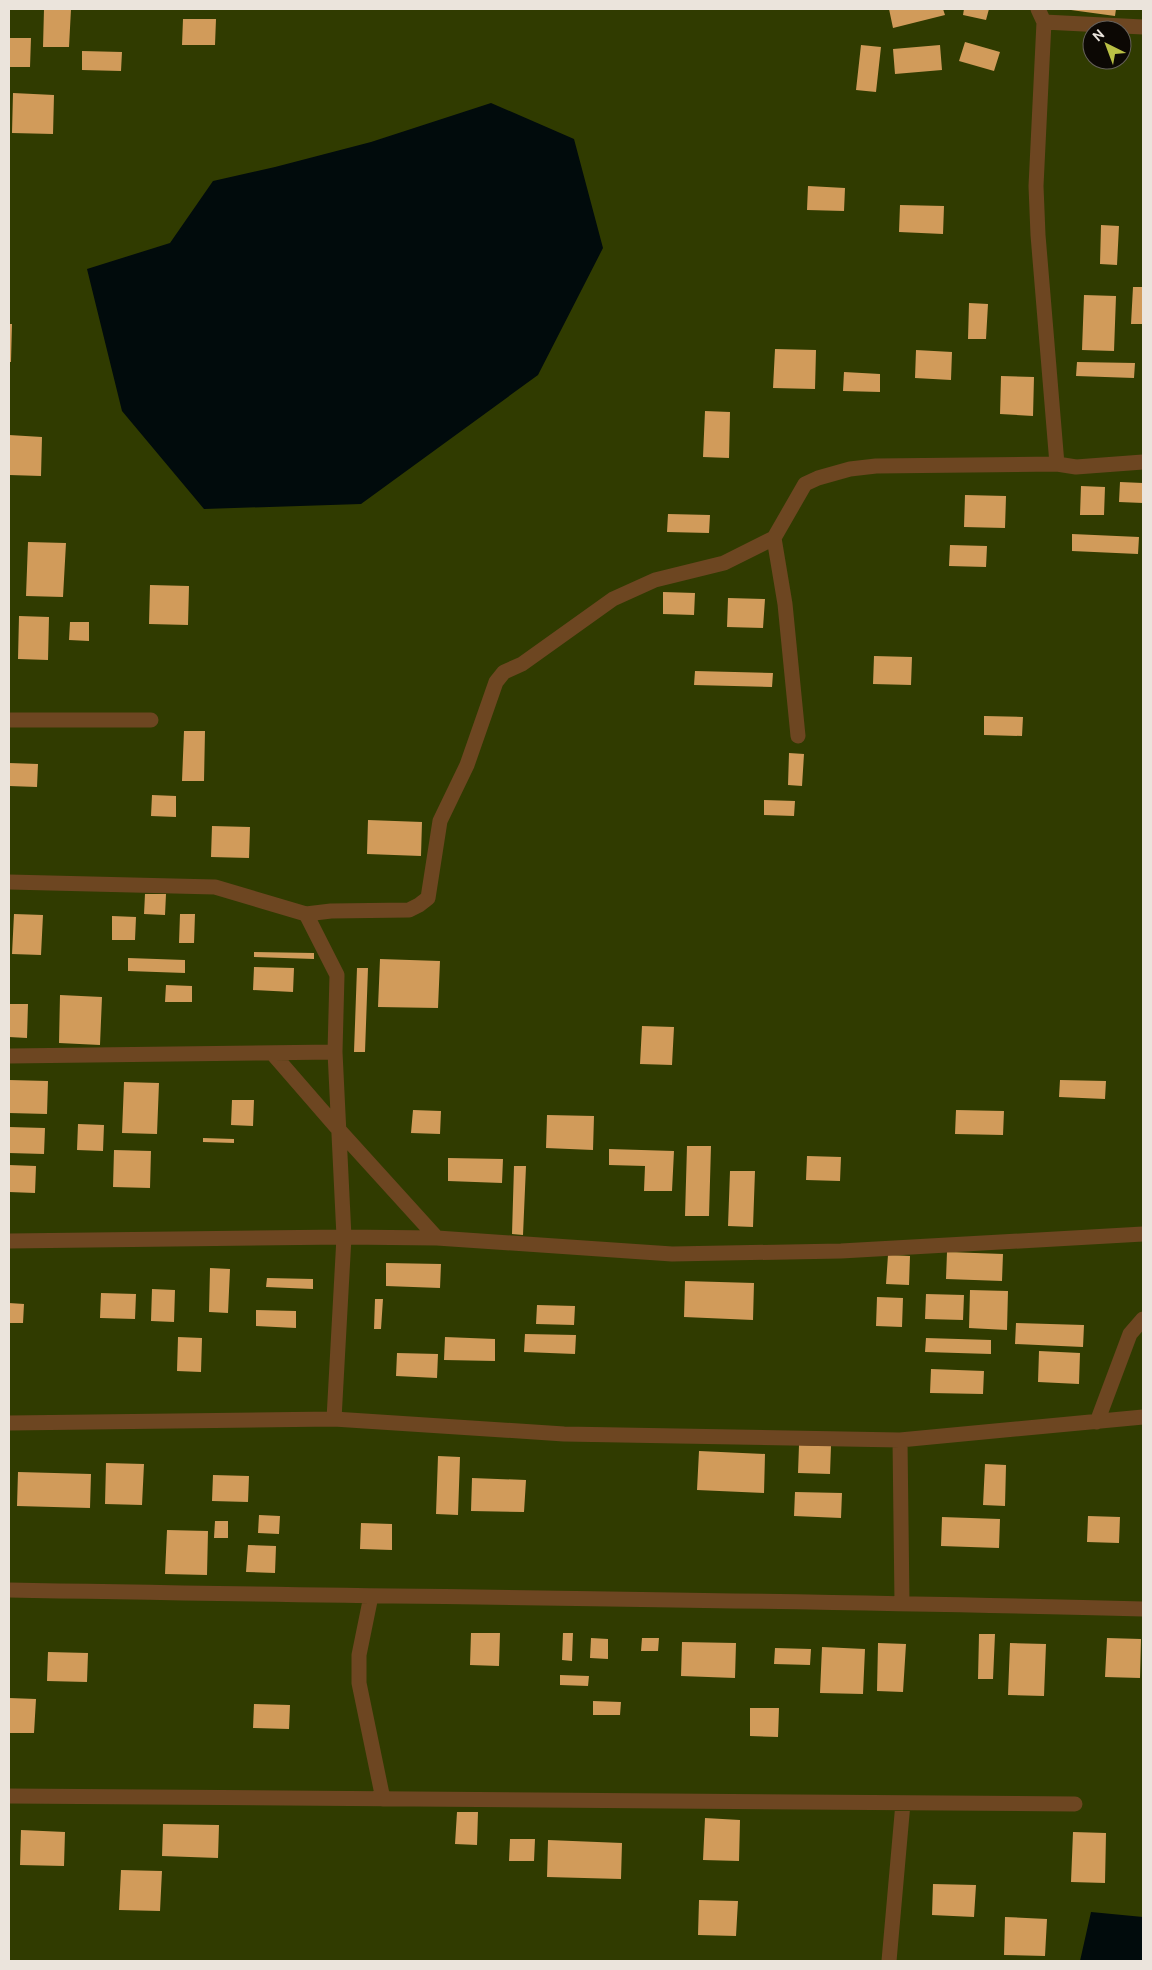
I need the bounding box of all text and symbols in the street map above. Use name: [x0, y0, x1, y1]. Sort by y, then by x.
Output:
north arrow: [1082, 20, 1132, 70]
text: N: [1089, 25, 1108, 45]

